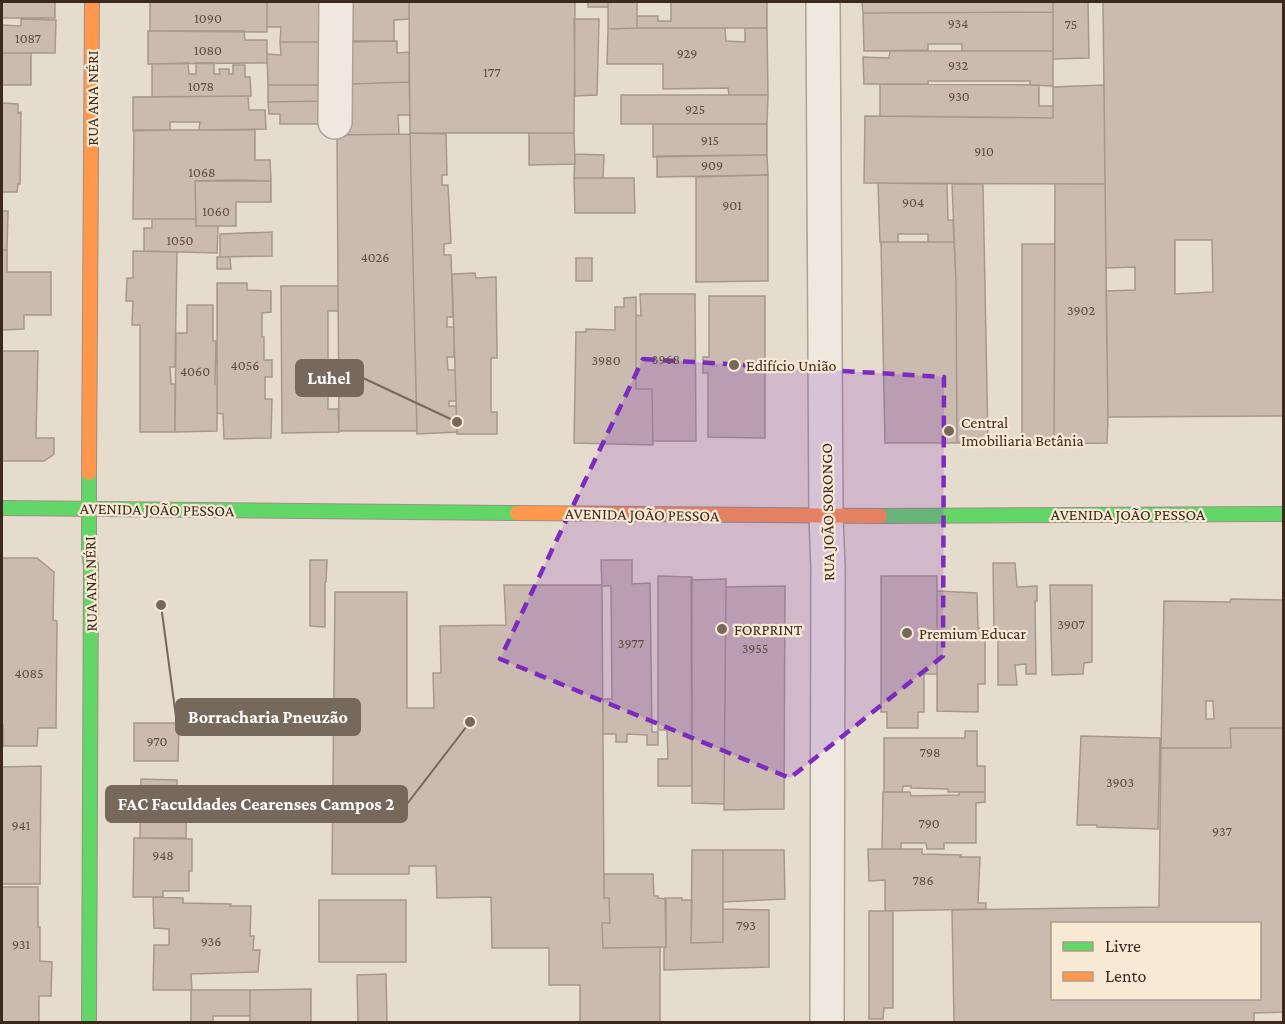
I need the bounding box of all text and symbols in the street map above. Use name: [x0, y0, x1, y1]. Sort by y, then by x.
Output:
house number: 1090: [194, 10, 222, 26]
house number: 934: [948, 15, 968, 31]
house number: 75: [1065, 16, 1077, 32]
house number: 1087: [15, 30, 42, 46]
house number: 1080: [194, 42, 222, 58]
house number: 929: [677, 45, 697, 61]
street label: RUA ANA NÉRI: [84, 50, 101, 146]
house number: 932: [948, 57, 968, 73]
house number: 177: [483, 64, 501, 80]
house number: 1078: [188, 78, 214, 94]
house number: 930: [948, 88, 970, 104]
house number: 925: [685, 101, 705, 117]
house number: 915: [701, 132, 719, 148]
house number: 910: [974, 143, 994, 159]
house number: 909: [701, 157, 723, 173]
house number: 1068: [188, 164, 216, 180]
house number: 904: [902, 194, 924, 210]
house number: 901: [722, 197, 742, 213]
house number: 1060: [202, 203, 230, 219]
house number: 1050: [166, 232, 194, 248]
house number: 4026: [361, 249, 389, 265]
house number: 3902: [1067, 302, 1095, 318]
house number: 3968: [652, 351, 680, 367]
house number: 3980: [591, 352, 621, 368]
house number: 4056: [231, 357, 259, 373]
place label: Edifício União: [746, 357, 837, 374]
marker: Edifício União: [727, 358, 741, 372]
callout: Luhel: [296, 360, 363, 396]
house number: 4060: [180, 363, 210, 379]
text: Luhel: [307, 368, 351, 388]
place label: Central Imobiliaria Betânia: [961, 414, 1084, 449]
marker: Central Imobiliaria Betânia: [942, 424, 956, 438]
street label: RUA JOÃO SORONGO: [818, 443, 838, 581]
street label: AVENIDA JOÃO PESSOA: [80, 500, 235, 520]
street label: AVENIDA JOÃO PESSOA: [565, 505, 720, 525]
street label: AVENIDA JOÃO PESSOA: [1051, 506, 1206, 524]
street label: RUA ANA NÉRI: [81, 536, 100, 632]
house number: 3907: [1057, 616, 1085, 632]
place label: FORPRINT: [734, 621, 803, 638]
marker: FORPRINT: [715, 622, 729, 636]
place label: Premium Educar: [919, 625, 1026, 642]
marker: Premium Educar: [900, 626, 914, 640]
house number: 3977: [618, 635, 645, 651]
house number: 3955: [742, 640, 768, 656]
house number: 4085: [15, 665, 44, 681]
callout: Borracharia Pneuzão: [176, 699, 360, 735]
text: Borracharia Pneuzão: [188, 707, 348, 727]
house number: 970: [147, 733, 168, 749]
house number: 798: [919, 744, 941, 760]
house number: 3903: [1106, 774, 1134, 790]
callout: FAC Faculdades Cearenses Campos 2: [106, 786, 407, 822]
text: FAC Faculdades Cearenses Campos 2: [118, 794, 394, 814]
house number: 790: [918, 815, 940, 831]
house number: 941: [12, 817, 31, 833]
house number: 937: [1212, 823, 1232, 839]
house number: 948: [152, 847, 174, 863]
house number: 786: [912, 872, 934, 888]
house number: 793: [736, 917, 756, 933]
legend: [1051, 922, 1261, 1000]
house number: 936: [201, 933, 221, 949]
house number: 931: [12, 936, 30, 952]
text: Livre: [1105, 936, 1141, 956]
text: Lento: [1105, 966, 1146, 986]

